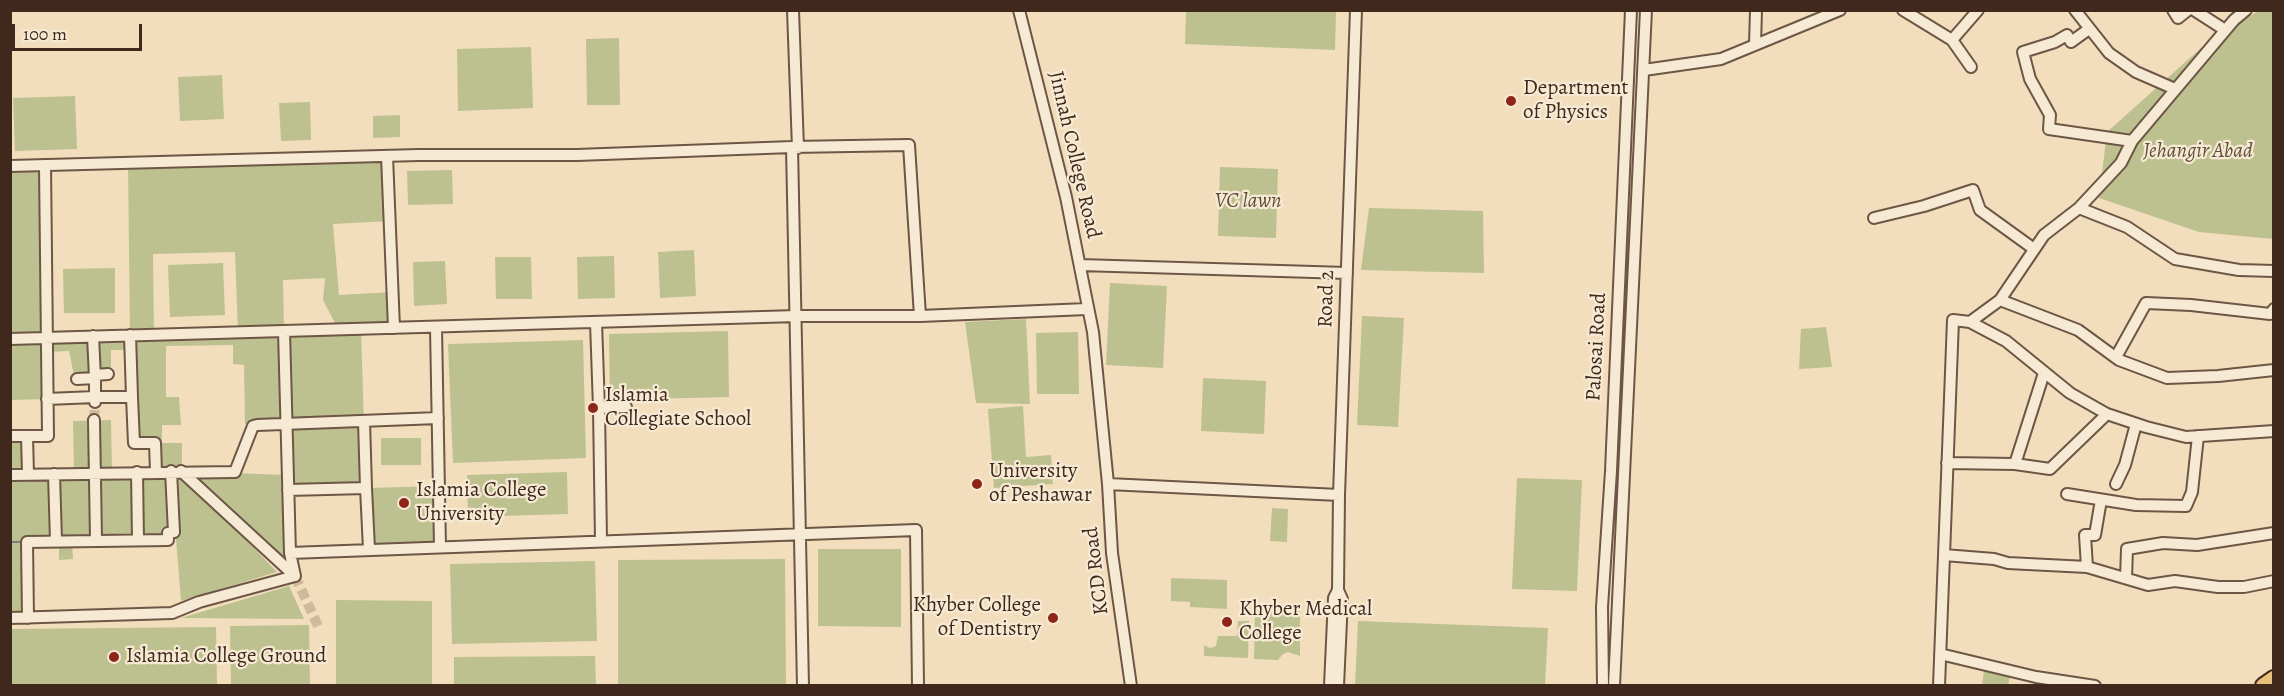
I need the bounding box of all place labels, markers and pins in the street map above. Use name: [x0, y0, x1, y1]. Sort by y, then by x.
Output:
place label: Department of Physics: [1523, 76, 1628, 126]
marker: Department of Physics: [1504, 94, 1518, 108]
place label: Islamia Collegiate School: [605, 383, 751, 433]
marker: Islamia Collegiate School: [586, 401, 600, 415]
place label: University of Peshawar: [989, 459, 1092, 509]
marker: University of Peshawar: [970, 477, 984, 491]
place label: Islamia College University: [416, 478, 546, 528]
marker: Islamia College University: [397, 496, 411, 510]
place label: Khyber College of Dentistry: [913, 593, 1041, 643]
place label: Khyber Medical College: [1239, 597, 1372, 647]
marker: Khyber College of Dentistry: [1046, 611, 1060, 625]
marker: Khyber Medical College: [1220, 615, 1234, 629]
place label: Islamia College Ground: [126, 644, 327, 670]
marker: Islamia College Ground: [107, 650, 121, 664]

